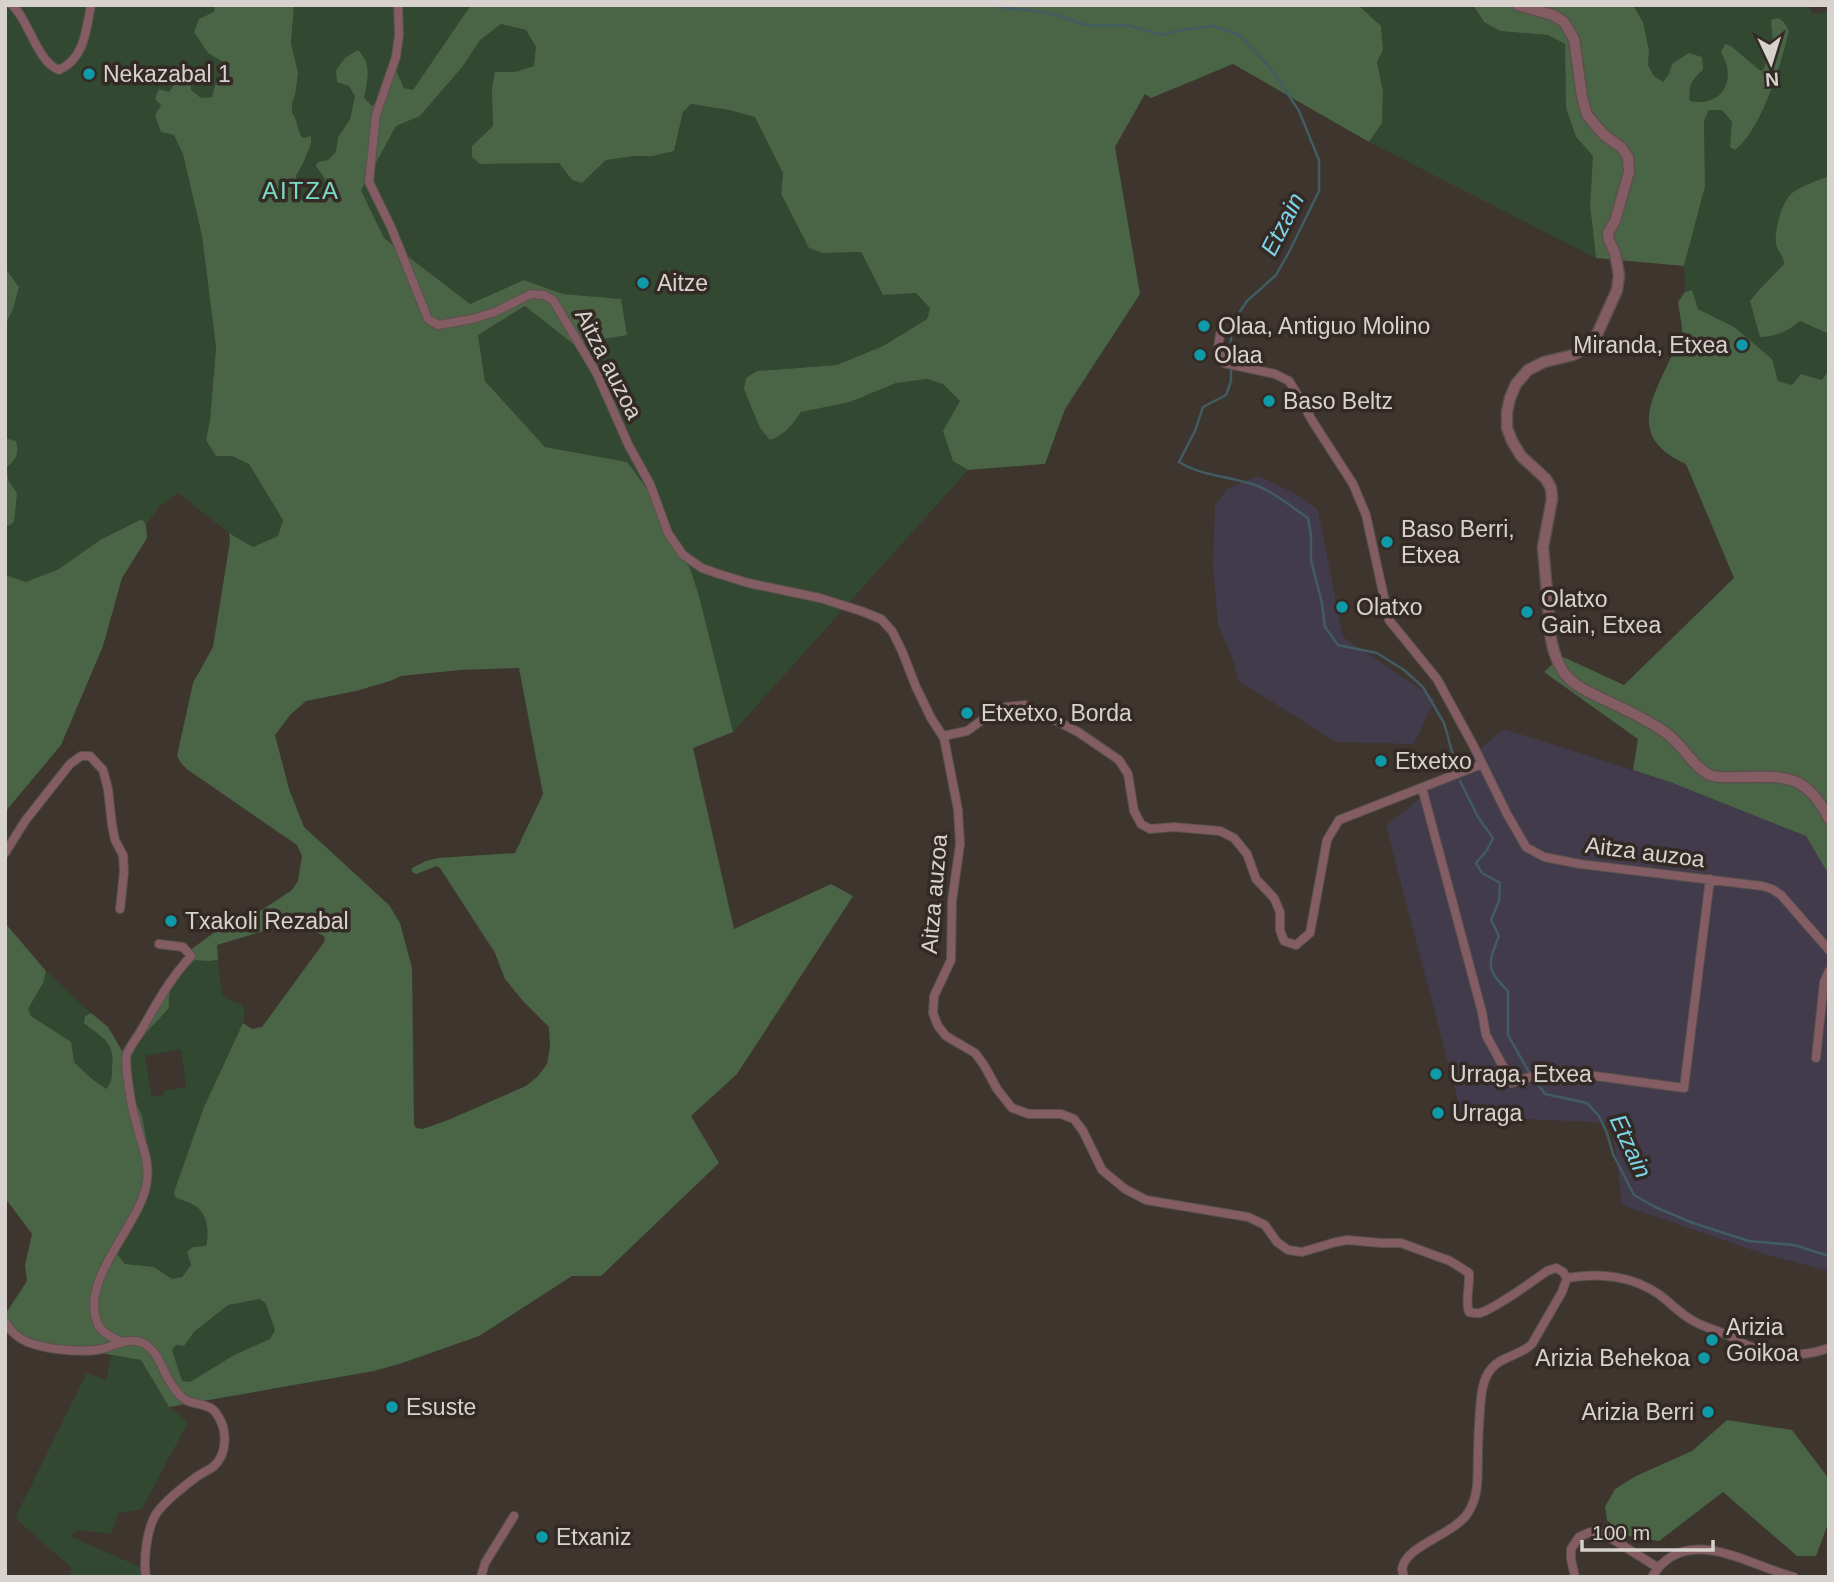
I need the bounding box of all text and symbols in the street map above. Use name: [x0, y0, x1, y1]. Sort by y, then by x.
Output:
north arrow: [1736, 28, 1806, 98]
place label: Nekazabal 1: [103, 61, 231, 87]
marker: Nekazabal 1: [81, 66, 97, 82]
text: N: [1765, 69, 1780, 90]
district label: AITZA: [262, 177, 340, 204]
water label: Etzain: [1255, 188, 1309, 260]
place label: Aitze: [657, 270, 708, 296]
marker: Aitze: [635, 275, 651, 291]
street label: Aitza auzoa: [570, 305, 648, 424]
place label: Olaa, Antiguo Molino: [1218, 313, 1430, 339]
marker: Olaa, Antiguo Molino: [1196, 318, 1212, 334]
place label: Miranda, Etxea: [1573, 332, 1728, 358]
marker: Miranda, Etxea: [1734, 337, 1750, 353]
place label: Olaa: [1214, 342, 1263, 368]
marker: Olaa: [1192, 347, 1208, 363]
place label: Baso Beltz: [1283, 388, 1393, 414]
marker: Baso Beltz: [1261, 393, 1277, 409]
place label: Baso Berri, Etxea: [1401, 516, 1515, 568]
marker: Baso Berri, Etxea: [1379, 534, 1395, 550]
place label: Olatxo Gain, Etxea: [1541, 586, 1661, 638]
place label: Olatxo: [1356, 594, 1422, 620]
marker: Olatxo: [1334, 599, 1350, 615]
marker: Olatxo Gain, Etxea: [1519, 604, 1535, 620]
place label: Etxetxo, Borda: [981, 700, 1132, 726]
marker: Etxetxo, Borda: [959, 705, 975, 721]
place label: Etxetxo: [1395, 748, 1472, 774]
marker: Etxetxo: [1373, 753, 1389, 769]
street label: Aitza auzoa: [1584, 832, 1706, 872]
street label: Aitza auzoa: [916, 833, 952, 955]
place label: Txakoli Rezabal: [185, 908, 349, 934]
marker: Txakoli Rezabal: [163, 913, 179, 929]
place label: Urraga, Etxea: [1450, 1061, 1592, 1087]
marker: Urraga, Etxea: [1428, 1066, 1444, 1082]
place label: Urraga: [1452, 1100, 1523, 1126]
marker: Urraga: [1430, 1105, 1446, 1121]
water label: Etzain: [1605, 1110, 1657, 1182]
place label: Arizia Goikoa: [1726, 1314, 1799, 1366]
marker: Arizia Goikoa: [1704, 1332, 1720, 1348]
place label: Arizia Behekoa: [1535, 1345, 1690, 1371]
marker: Arizia Behekoa: [1696, 1350, 1712, 1366]
place label: Esuste: [406, 1394, 476, 1420]
marker: Esuste: [384, 1399, 400, 1415]
place label: Arizia Berri: [1582, 1399, 1694, 1425]
marker: Arizia Berri: [1700, 1404, 1716, 1420]
scale bar: [1582, 1508, 1713, 1552]
text: 100 m: [1592, 1521, 1650, 1544]
place label: Etxaniz: [556, 1524, 631, 1550]
marker: Etxaniz: [534, 1529, 550, 1545]

